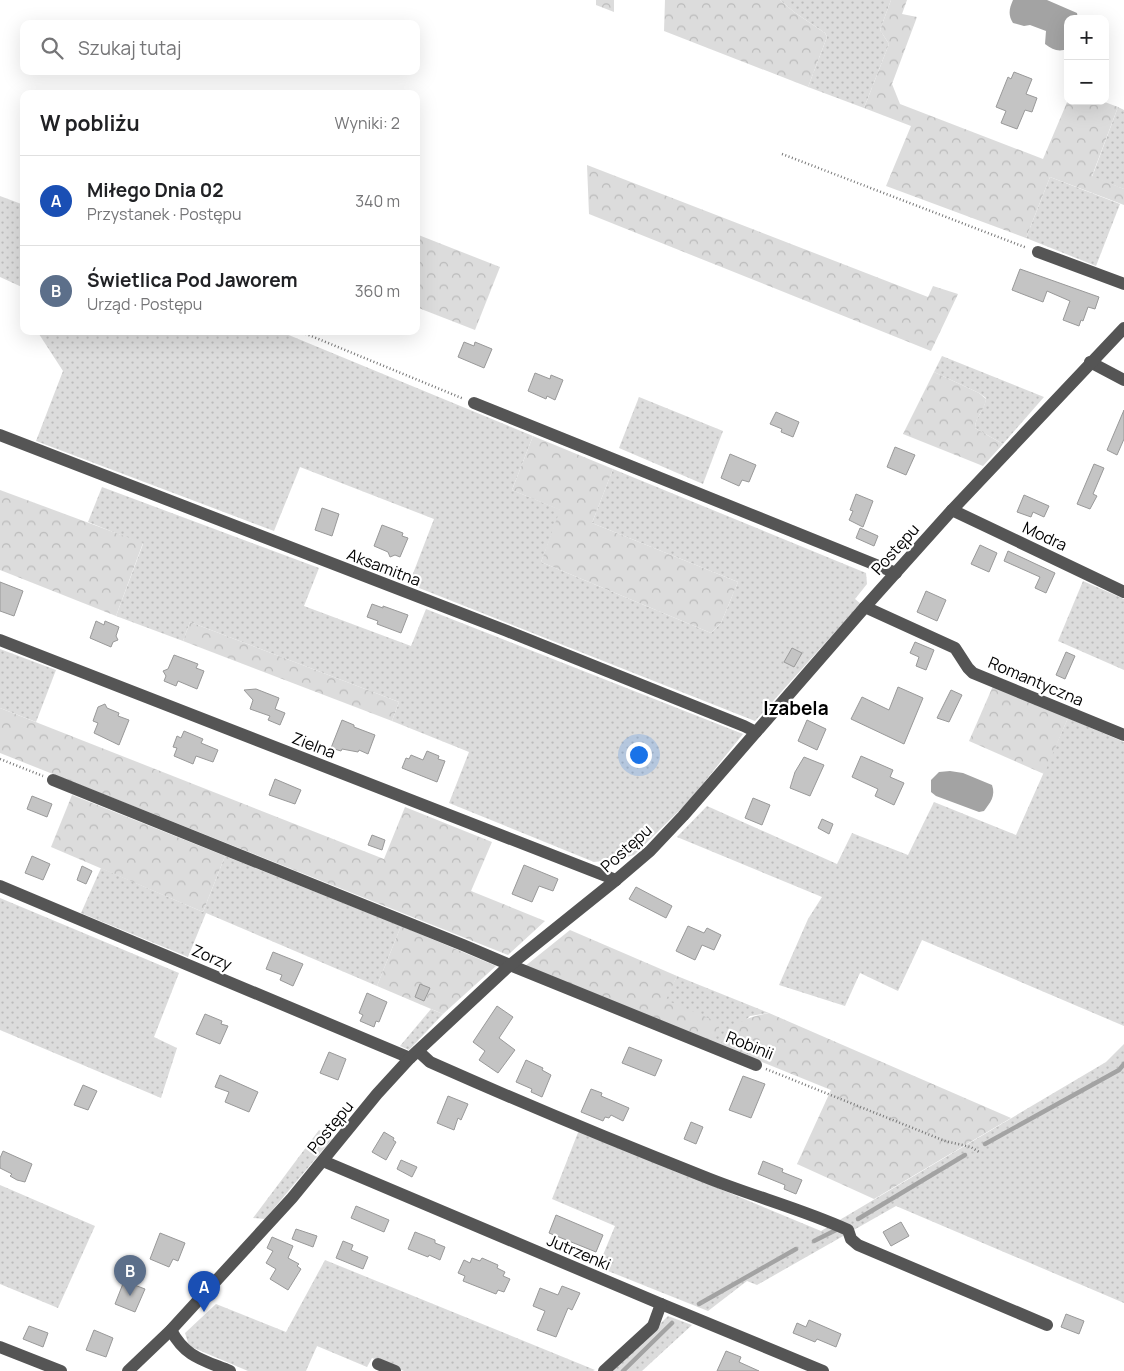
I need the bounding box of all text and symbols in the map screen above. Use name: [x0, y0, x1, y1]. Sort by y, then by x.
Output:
map controls: [1064, 15, 1109, 105]
button: +: [1064, 15, 1109, 60]
search box: [20, 20, 420, 75]
icon: search: [38, 34, 66, 62]
text: Szukaj tutaj: [78, 35, 181, 61]
button: −: [1064, 60, 1109, 105]
text: W pobliżu: [40, 109, 140, 137]
text: Wyniki: 2: [335, 112, 400, 134]
text: Miłego Dnia 02: [87, 177, 224, 203]
text: A: [51, 190, 61, 212]
text: 340 m: [355, 190, 400, 212]
text: Przystanek · Postępu: [87, 203, 241, 225]
text: Świetlica Pod Jaworem: [87, 267, 297, 293]
text: B: [51, 280, 61, 302]
text: 360 m: [355, 280, 400, 302]
text: Urząd · Postępu: [87, 293, 202, 315]
street label: Modra: [1019, 516, 1071, 556]
street label: Postępu: [866, 519, 924, 579]
street label: Aksamitna: [344, 543, 424, 591]
street label: Romantyczna: [985, 651, 1087, 711]
district label: Izabela: [763, 695, 829, 721]
street label: Zielna: [289, 727, 339, 763]
your location: [626, 742, 652, 768]
street label: Postępu: [596, 819, 656, 877]
street label: Zorzy: [189, 939, 236, 975]
street label: Robinii: [723, 1025, 777, 1065]
street label: Postępu: [302, 1096, 358, 1158]
street label: Jutrzenki: [544, 1229, 614, 1275]
pin: B: [114, 1255, 146, 1296]
pin: A: [188, 1271, 220, 1312]

